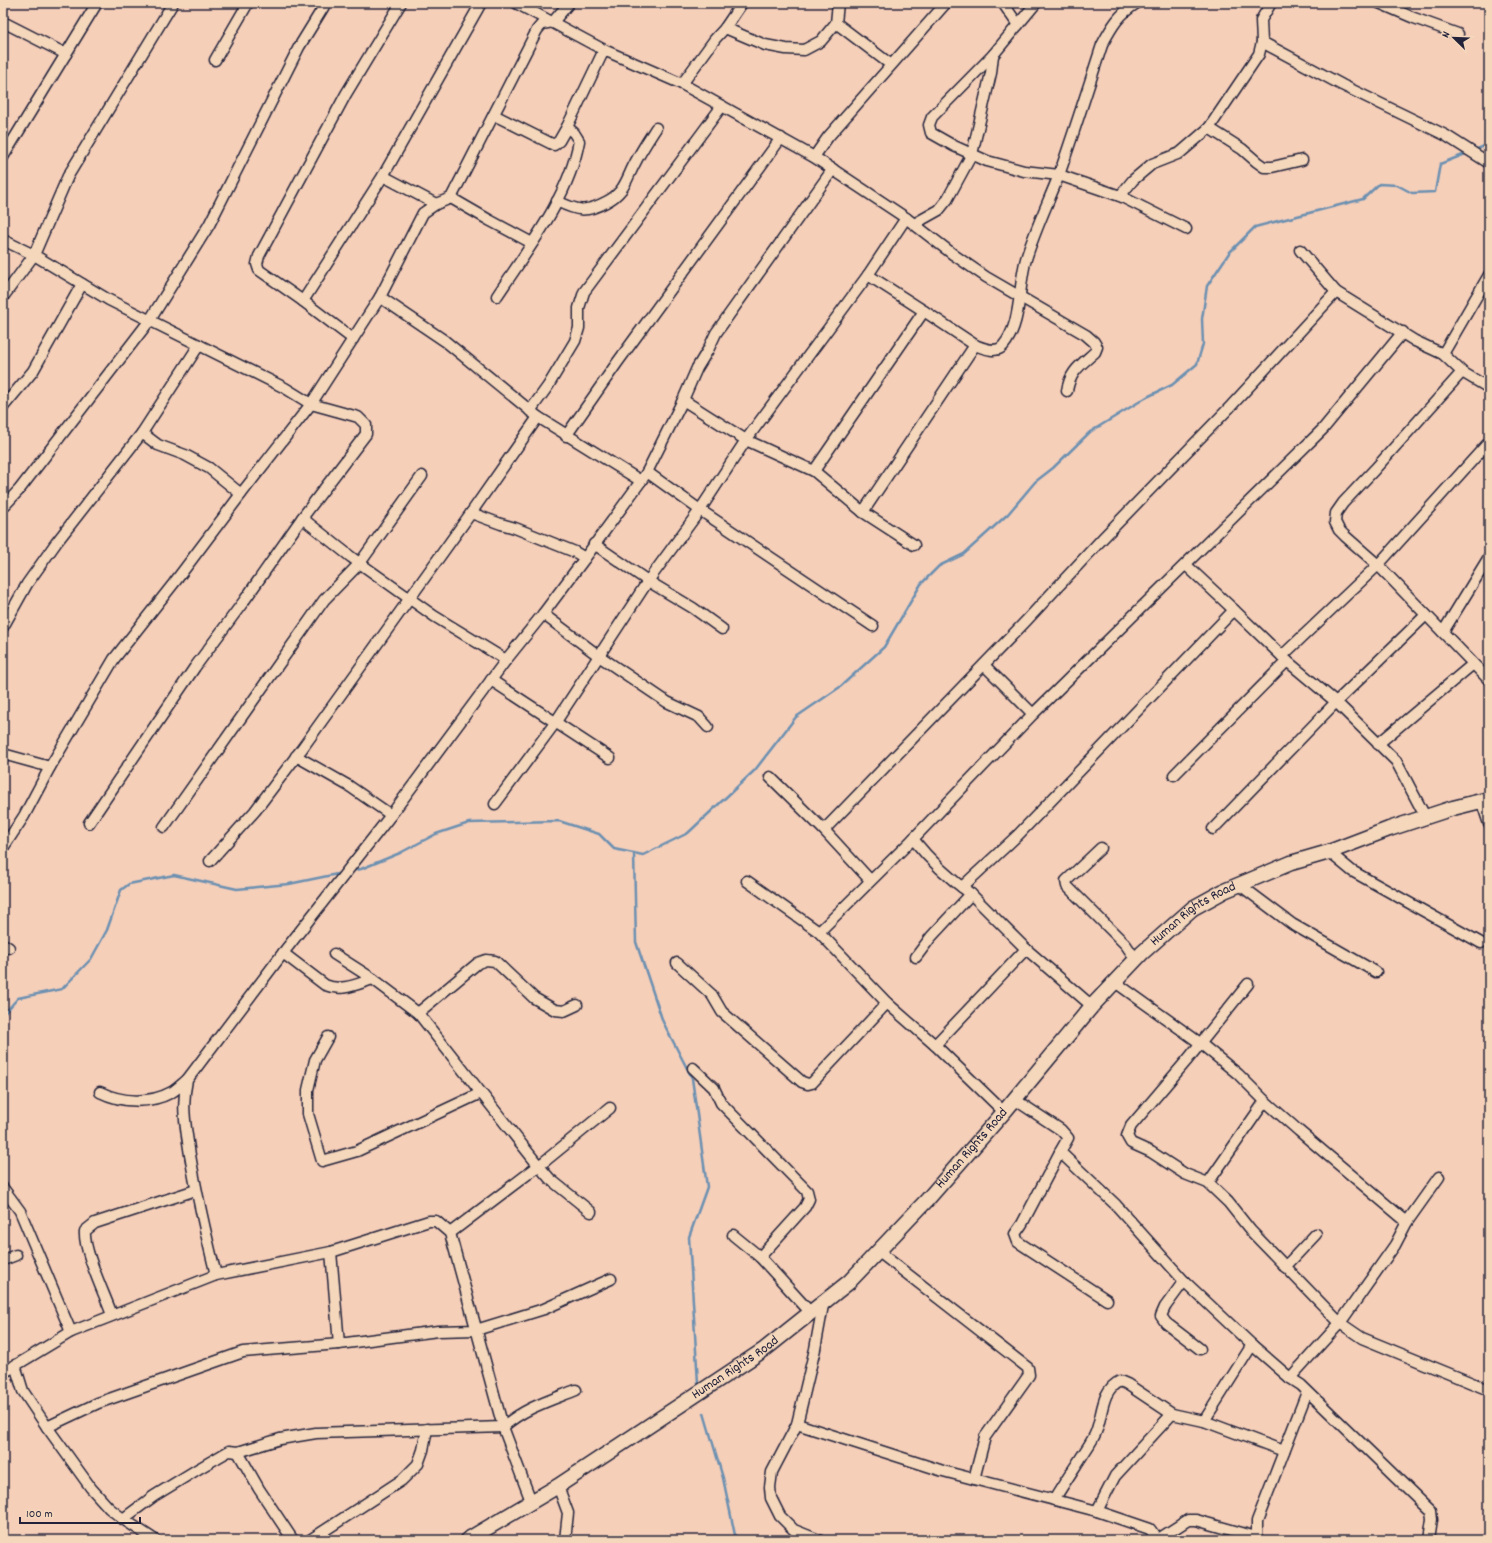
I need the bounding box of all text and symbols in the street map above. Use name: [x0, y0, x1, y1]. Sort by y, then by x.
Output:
north arrow: [1434, 18, 1474, 58]
text: N: [1438, 29, 1455, 41]
street label: Human Rights Road: [1146, 877, 1239, 951]
street label: Human Rights Road: [931, 1104, 1013, 1193]
street label: Human Rights Road: [688, 1331, 784, 1405]
scale bar: [20, 1499, 140, 1525]
text: 100 m: [26, 1506, 53, 1523]

